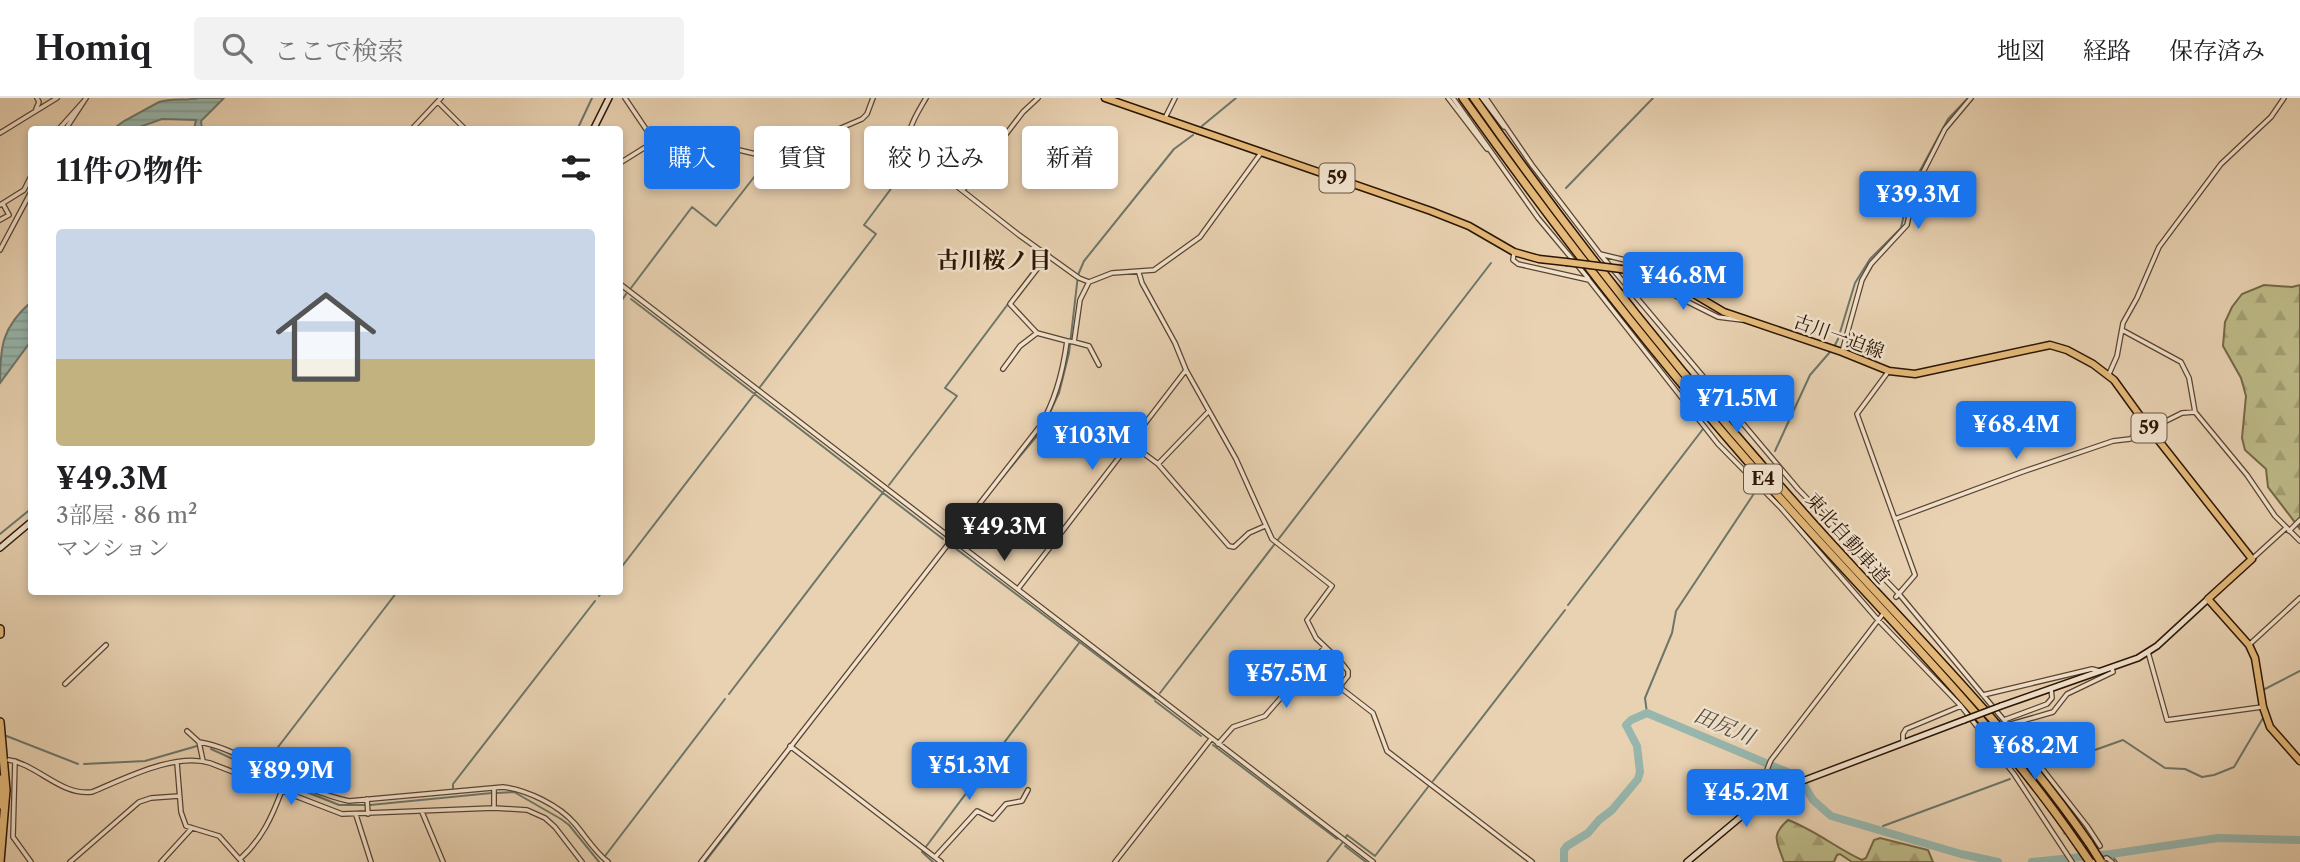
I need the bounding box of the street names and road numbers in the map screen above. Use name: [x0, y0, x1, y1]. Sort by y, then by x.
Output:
road number: 59: [1320, 164, 1354, 192]
street label: 古川一迫線: [1790, 309, 1887, 364]
road number: 59: [2132, 414, 2166, 442]
road number: E4: [1744, 464, 1782, 494]
street label: 東北自動車道: [1801, 488, 1894, 588]

